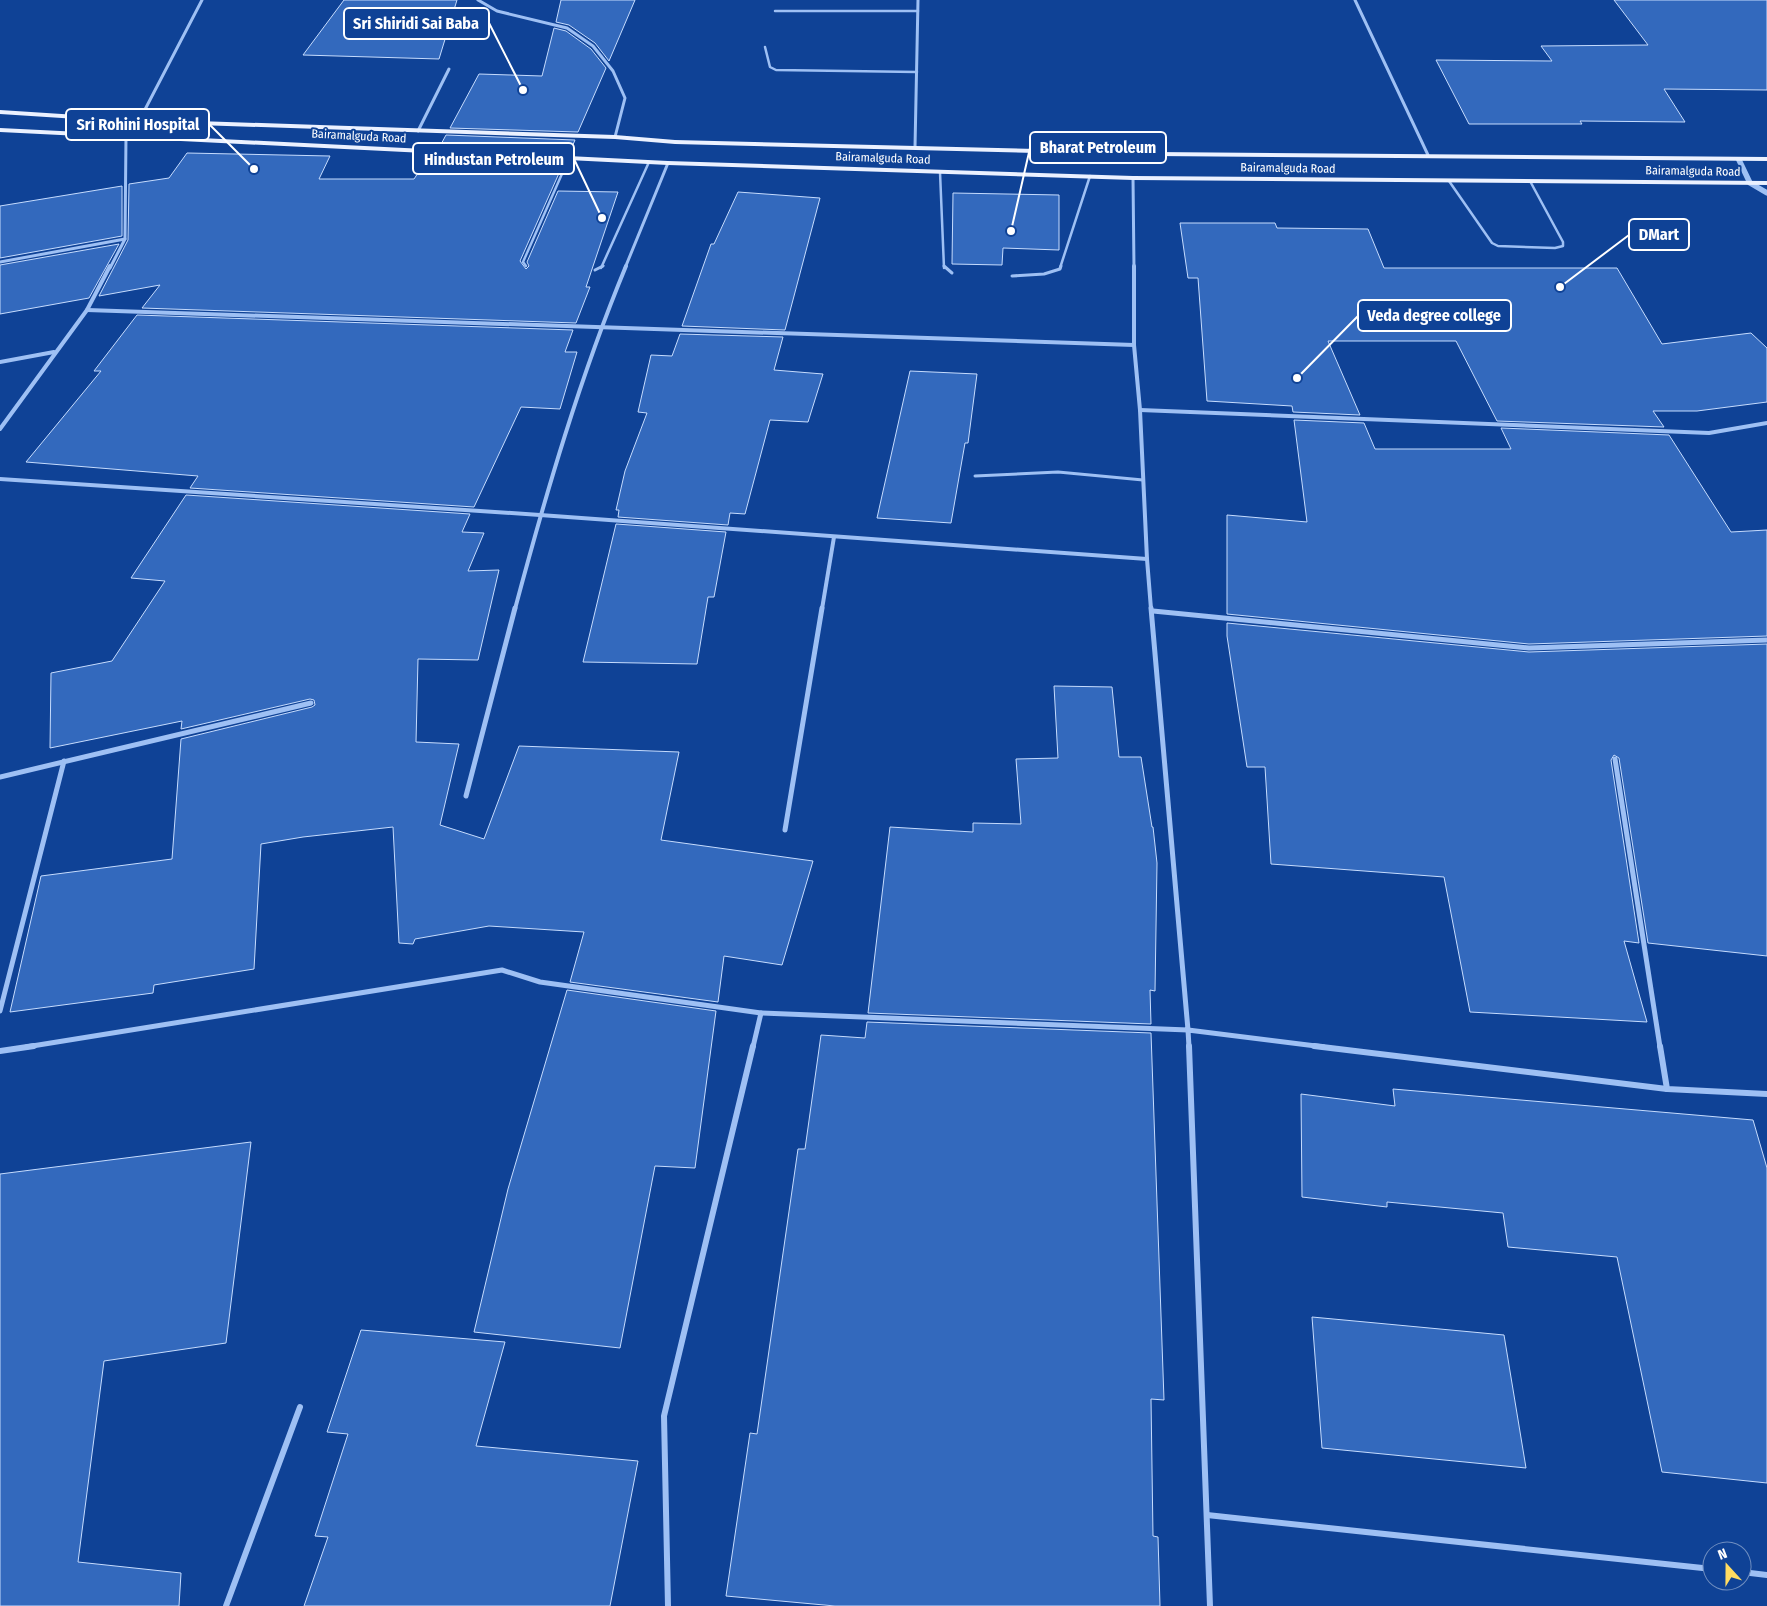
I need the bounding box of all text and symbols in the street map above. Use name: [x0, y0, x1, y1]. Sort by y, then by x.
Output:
callout: Sri Shiridi Sai Baba: [344, 8, 489, 39]
text: Sri Shiridi Sai Baba: [353, 14, 479, 33]
callout: Sri Rohini Hospital: [66, 109, 209, 140]
text: Sri Rohini Hospital: [77, 115, 200, 134]
street label: Bairamalguda Road: [311, 127, 407, 145]
callout: Bharat Petroleum: [1030, 132, 1166, 163]
text: Bharat Petroleum: [1040, 138, 1156, 157]
callout: Hindustan Petroleum: [413, 143, 574, 174]
street label: Bairamalguda Road: [835, 149, 931, 167]
text: Hindustan Petroleum: [424, 150, 564, 169]
street label: Bairamalguda Road: [1240, 160, 1336, 176]
street label: Bairamalguda Road: [1645, 163, 1741, 179]
callout: DMart: [1629, 219, 1689, 250]
text: DMart: [1639, 225, 1680, 244]
callout: Veda degree college: [1358, 300, 1511, 331]
text: Veda degree college: [1366, 306, 1501, 325]
north arrow: [1702, 1541, 1752, 1591]
text: N: [1716, 1545, 1729, 1564]

